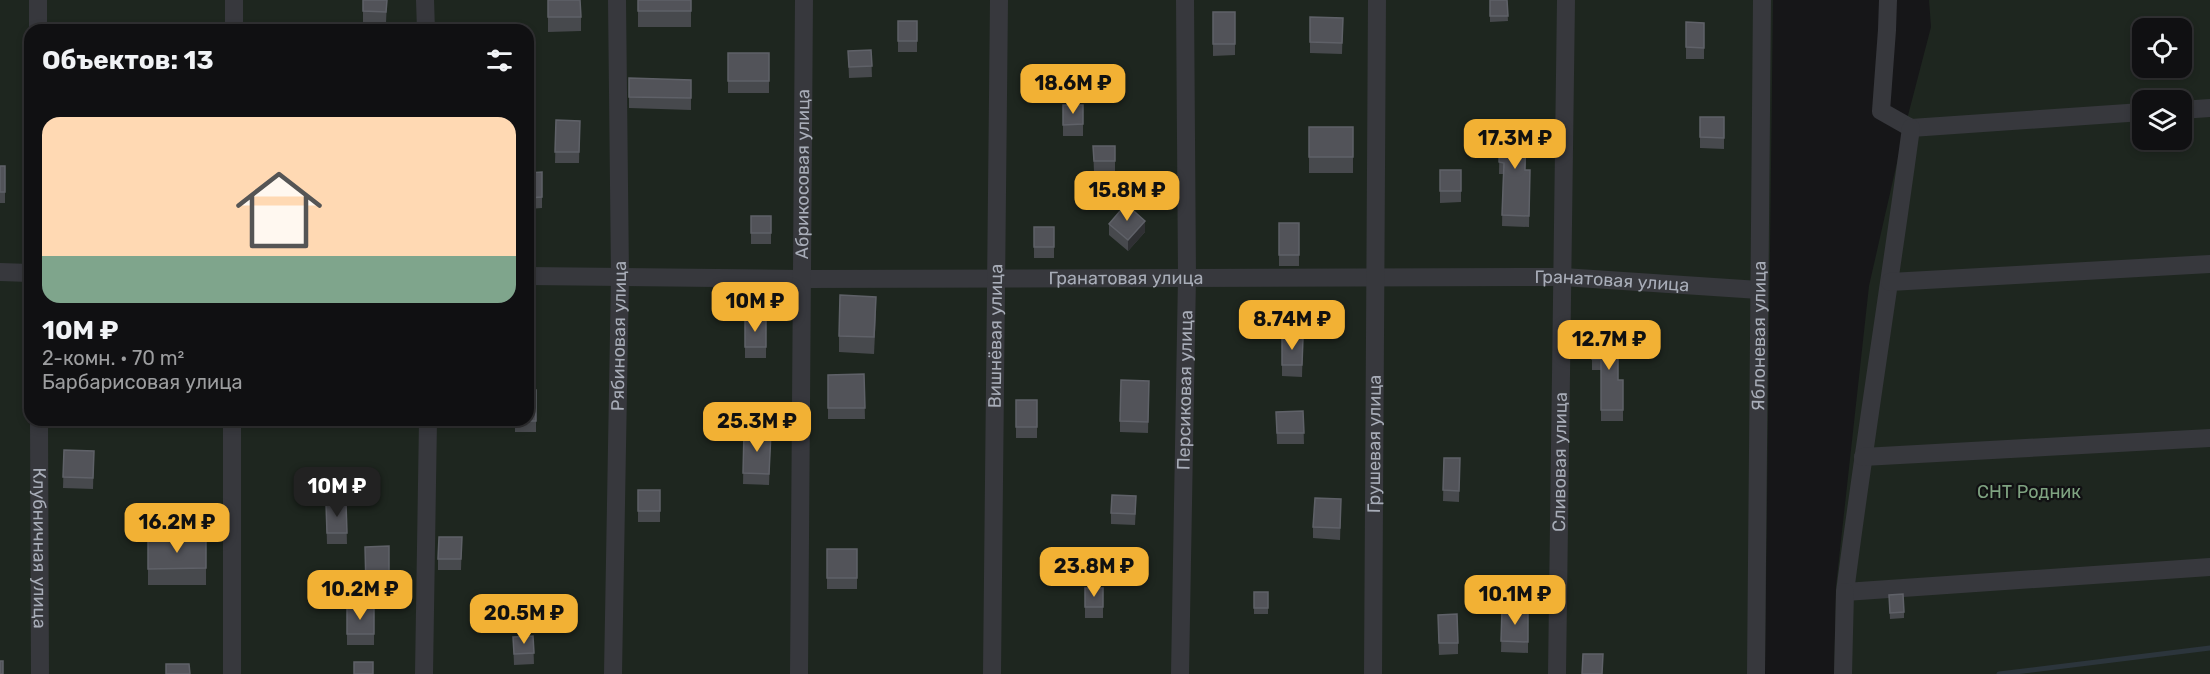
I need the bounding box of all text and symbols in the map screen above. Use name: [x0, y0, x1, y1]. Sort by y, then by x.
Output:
map controls: [2132, 18, 2192, 150]
button: locate: [2132, 18, 2192, 78]
icon: filters: [483, 44, 516, 77]
text: Объектов: 13: [42, 45, 214, 76]
pin: 18.6M ₽: [1018, 64, 1128, 115]
text: 18.6M ₽: [1034, 71, 1112, 95]
street label: Абрикосовая улица: [791, 89, 814, 259]
button: layers: [2132, 90, 2192, 150]
pin: 17.3M ₽: [1460, 119, 1570, 170]
text: 17.3M ₽: [1478, 126, 1552, 150]
icon: home: [225, 156, 333, 264]
pin: 15.8M ₽: [1072, 171, 1182, 222]
text: 15.8M ₽: [1088, 178, 1166, 202]
street label: Рябиновая улица: [607, 261, 631, 411]
street label: Яблоневая улица: [1747, 261, 1771, 411]
street label: Вишнёвая улица: [984, 264, 1007, 408]
street label: Гранатовая улица: [1534, 266, 1690, 296]
street label: Гранатовая улица: [1048, 267, 1204, 289]
pin: 10M ₽: [713, 282, 797, 333]
text: 10M ₽: [726, 289, 784, 313]
pin: 8.74M ₽: [1237, 300, 1347, 351]
text: 8.74M ₽: [1253, 307, 1331, 331]
street label: Персиковая улица: [1173, 310, 1197, 470]
text: 10M ₽: [42, 315, 118, 346]
pin: 12.7M ₽: [1554, 320, 1664, 371]
text: 12.7M ₽: [1572, 327, 1646, 351]
text: 2-комн. · 70 m²: [42, 346, 184, 370]
text: Барбарисовая улица: [42, 370, 243, 394]
street label: Грушевая улица: [1363, 375, 1386, 513]
street label: Сливовая улица: [1548, 392, 1572, 532]
pin: 25.3M ₽: [702, 402, 812, 453]
text: 25.3M ₽: [717, 409, 797, 433]
street label: Клубничная улица: [28, 467, 51, 629]
pin: 10M ₽: [295, 467, 379, 518]
text: 10M ₽: [308, 474, 366, 498]
park label: СНТ Родник: [1977, 481, 2081, 503]
pin: 16.2M ₽: [122, 503, 232, 554]
text: 16.2M ₽: [139, 510, 215, 534]
pin: 23.8M ₽: [1039, 547, 1149, 598]
text: 23.8M ₽: [1054, 554, 1134, 578]
pin: 10.2M ₽: [305, 570, 415, 621]
pin: 10.1M ₽: [1460, 575, 1570, 626]
text: 10.2M ₽: [321, 577, 399, 601]
text: 10.1M ₽: [1479, 582, 1551, 606]
pin: 20.5M ₽: [469, 594, 579, 645]
text: 20.5M ₽: [484, 601, 564, 625]

